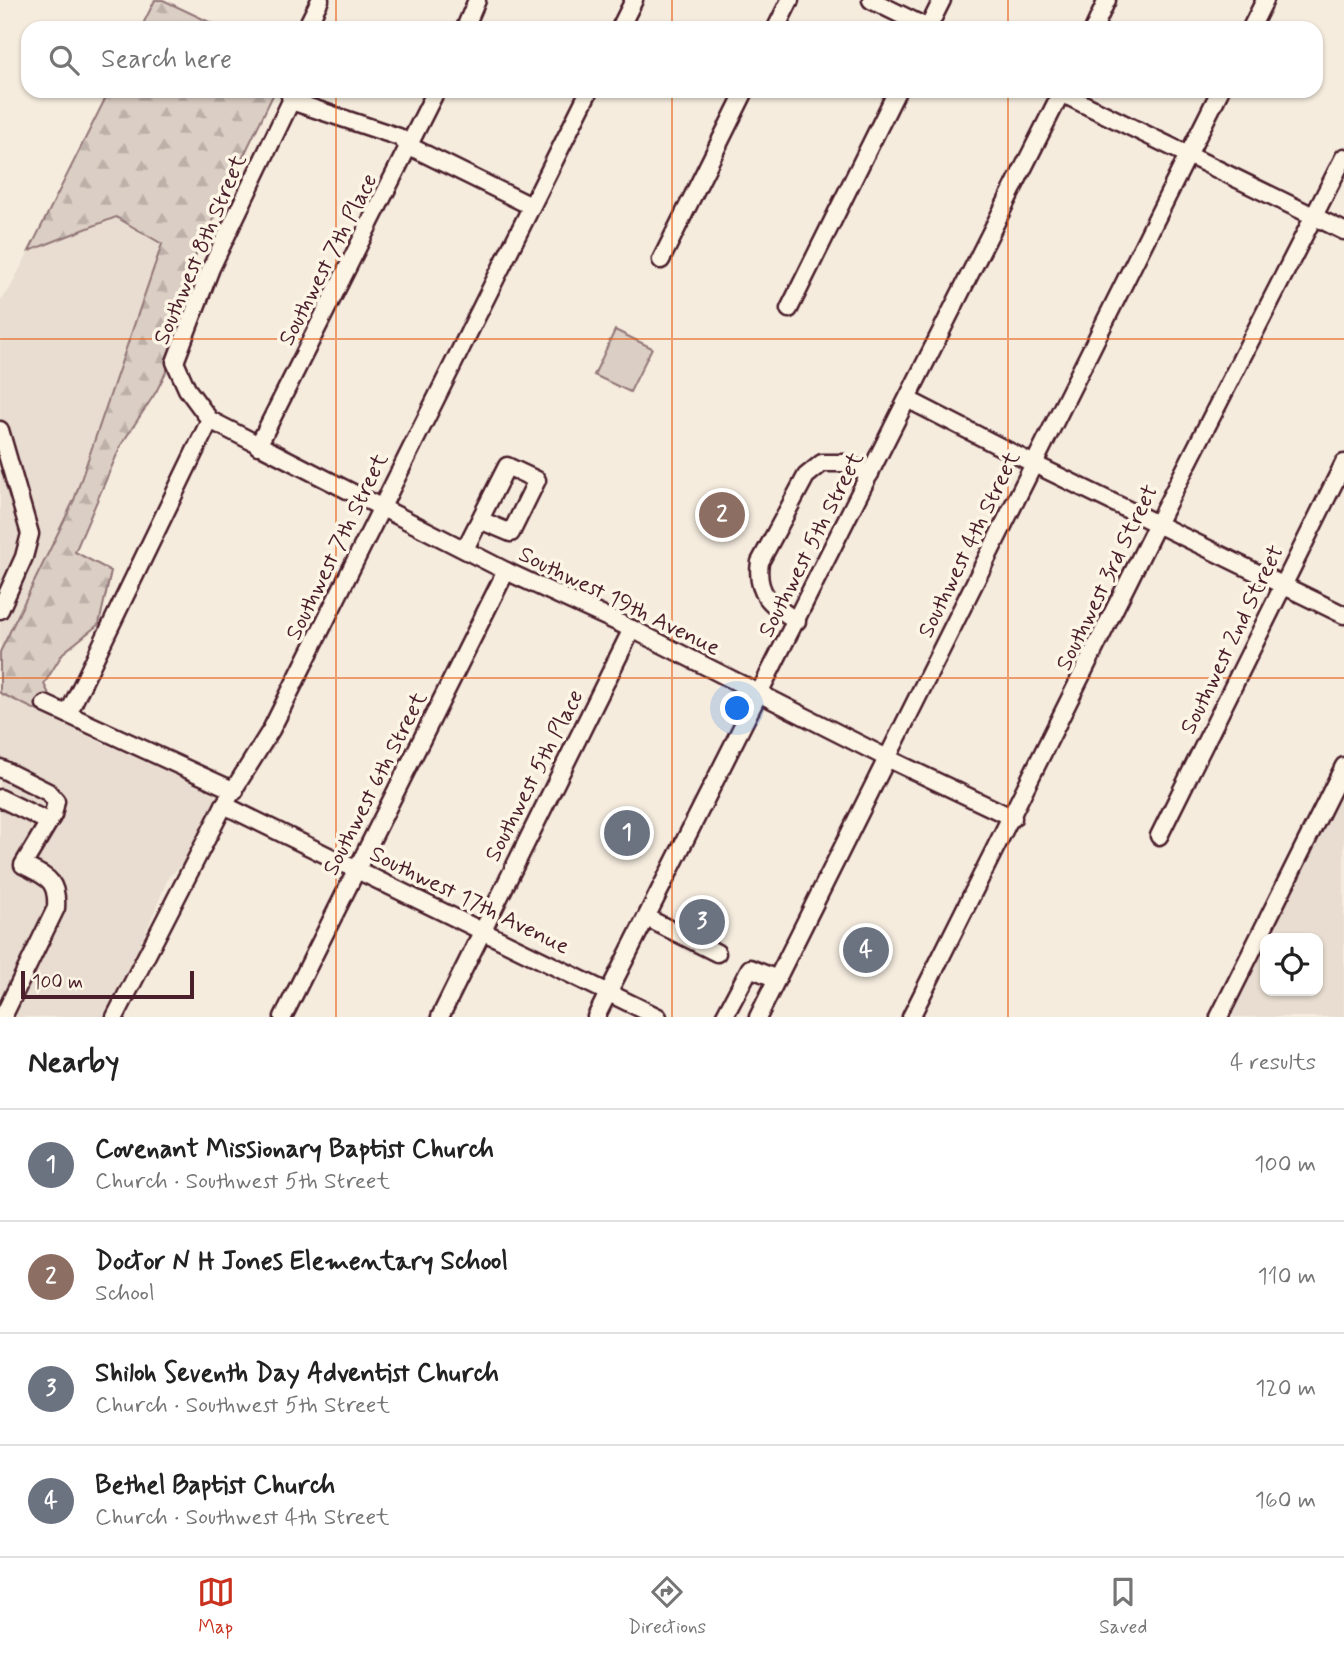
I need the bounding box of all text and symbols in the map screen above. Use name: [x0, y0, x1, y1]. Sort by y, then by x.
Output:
search box: [21, 21, 1323, 98]
icon: search: [45, 41, 83, 79]
text: Search here: [101, 43, 232, 77]
street label: Southwest 8th Street: [147, 150, 255, 349]
street label: Southwest 7th Place: [272, 169, 385, 351]
street label: Southwest 4th Street: [912, 446, 1028, 643]
street label: Southwest 5th Street: [752, 447, 872, 643]
street label: Southwest 7th Street: [279, 448, 396, 645]
street label: Southwest 3rd Street: [1050, 480, 1166, 676]
pin: 2: [699, 489, 745, 541]
street label: Southwest 19th Avenue: [513, 540, 725, 664]
street label: Southwest 2nd Street: [1174, 540, 1292, 739]
street label: Southwest 5th Place: [478, 685, 591, 867]
street label: Southwest 6th Street: [316, 686, 435, 881]
your location: [720, 691, 754, 725]
pin: 1: [604, 807, 650, 859]
street label: Southwest 17th Avenue: [364, 839, 574, 962]
pin: 3: [679, 896, 725, 948]
pin: 4: [843, 924, 889, 976]
map controls: [1260, 933, 1323, 996]
button: locate: [1260, 933, 1323, 996]
scale bar: [21, 968, 194, 1000]
text: 100 m: [32, 970, 83, 995]
text: Nearby: [28, 1043, 119, 1082]
text: 4 results: [1230, 1048, 1316, 1078]
text: Covenant Missionary Baptist Church: [95, 1133, 494, 1167]
text: 1: [46, 1150, 56, 1180]
text: 100 m: [1254, 1150, 1316, 1180]
text: Church · Southwest 5th Street: [95, 1167, 390, 1197]
text: Doctor N H Jones Elementary School: [95, 1245, 508, 1279]
text: 2: [45, 1262, 57, 1292]
text: 110 m: [1257, 1262, 1316, 1292]
text: School: [95, 1279, 155, 1309]
text: Shiloh Seventh Day Adventist Church: [95, 1357, 499, 1391]
text: 3: [46, 1374, 56, 1404]
text: 120 m: [1255, 1374, 1316, 1404]
text: Church · Southwest 5th Street: [95, 1391, 390, 1421]
text: Bethel Baptist Church: [95, 1469, 335, 1503]
text: 4: [44, 1486, 58, 1516]
text: 160 m: [1255, 1486, 1316, 1516]
text: Church · Southwest 4th Street: [95, 1503, 390, 1533]
tab: Map: [197, 1573, 235, 1640]
tab: Directions: [628, 1573, 706, 1640]
tab: Saved: [1099, 1573, 1147, 1640]

